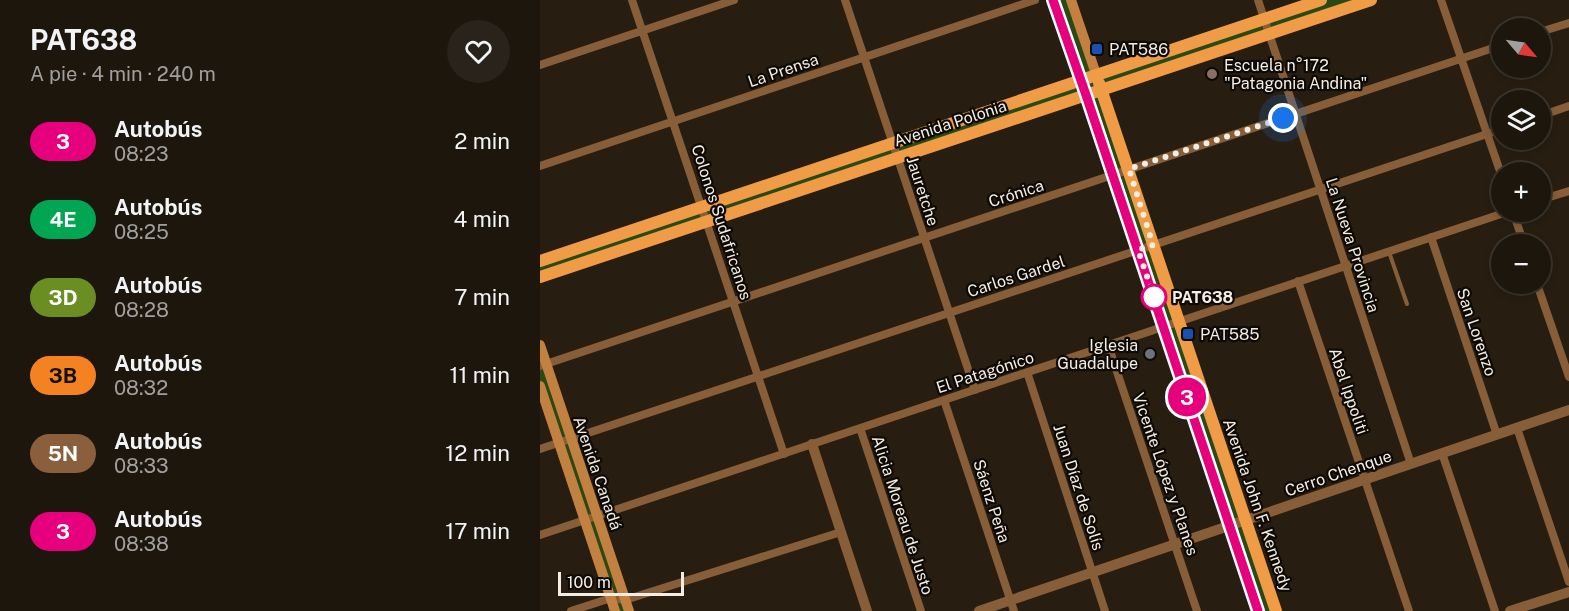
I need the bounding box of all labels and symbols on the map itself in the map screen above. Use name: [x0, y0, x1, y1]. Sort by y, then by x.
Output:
north arrow: [1491, 18, 1551, 78]
place label: PAT586: [1109, 40, 1168, 59]
marker: PAT586: [1090, 42, 1104, 56]
street label: La Prensa: [745, 50, 821, 91]
place label: Escuela n°172 "Patagonia Andina": [1224, 56, 1367, 93]
marker: Escuela n°172 "Patagonia Andina": [1205, 67, 1219, 81]
street label: Avenida Polonia: [891, 96, 1009, 151]
your location: [1268, 103, 1298, 133]
street label: Colonos Sudafricanos: [687, 142, 756, 302]
street label: Jauretche: [902, 154, 943, 228]
street label: La Nueva Provincia: [1322, 175, 1383, 315]
street label: Crónica: [986, 176, 1046, 211]
street label: Carlos Gardel: [965, 252, 1068, 301]
marker: PAT638: [1141, 284, 1167, 310]
street label: San Lorenzo: [1453, 286, 1500, 379]
place label: PAT638: [1172, 288, 1234, 307]
place label: PAT585: [1200, 325, 1260, 344]
marker: PAT585: [1181, 327, 1195, 341]
place label: Iglesia Guadalupe: [1057, 336, 1138, 373]
street label: Abel Ippoliti: [1325, 345, 1372, 437]
marker: Iglesia Guadalupe: [1143, 347, 1157, 361]
street label: El Patagónico: [934, 348, 1036, 397]
line badge: 3: [1168, 378, 1206, 416]
street label: Vicente López y Planes: [1129, 390, 1202, 558]
street label: Avenida Canadá: [569, 414, 626, 533]
street label: Avenida John F. Kennedy: [1219, 416, 1296, 594]
street label: Juan Díaz de Solís: [1049, 422, 1108, 553]
street label: Alicia Moreau de Justo: [868, 433, 937, 597]
street label: Cerro Chenque: [1282, 446, 1394, 501]
street label: Sáenz Peña: [969, 457, 1014, 545]
scale bar: [558, 569, 684, 596]

